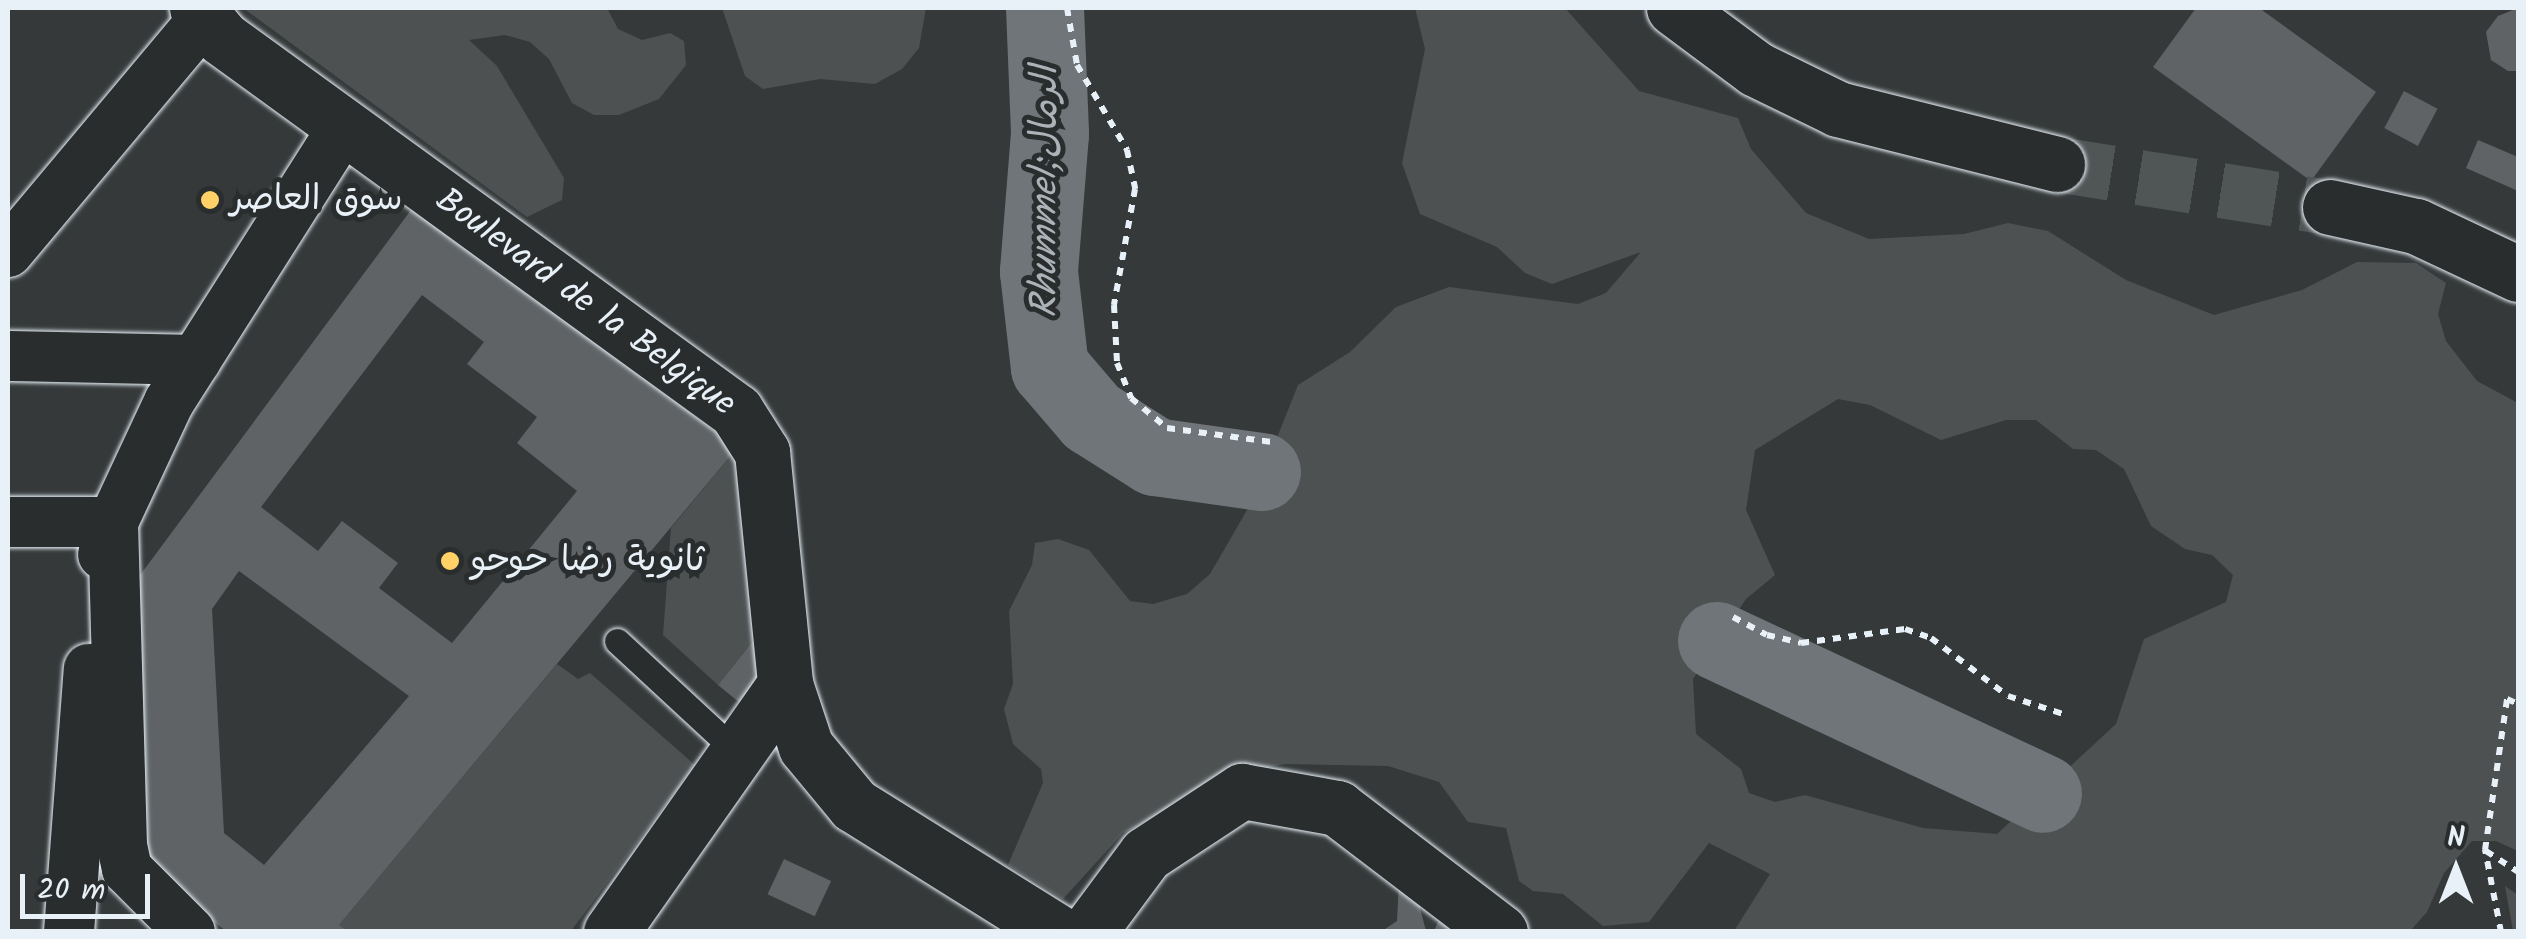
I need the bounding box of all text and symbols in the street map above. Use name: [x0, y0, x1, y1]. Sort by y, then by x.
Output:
water label: Rhummel;الرمال: [1024, 66, 1070, 318]
place label: سوق العاصر: [230, 179, 403, 221]
street label: Boulevard de la Belgique: [427, 180, 743, 426]
marker: سوق العاصر: [199, 189, 221, 211]
place label: ثانوية رضا حوحو: [470, 540, 704, 582]
marker: ثانوية رضا حوحو: [439, 550, 461, 572]
text: N: [2447, 816, 2465, 861]
north arrow: [2406, 819, 2506, 919]
scale bar: [25, 854, 155, 916]
text: 20 m: [37, 867, 105, 915]

